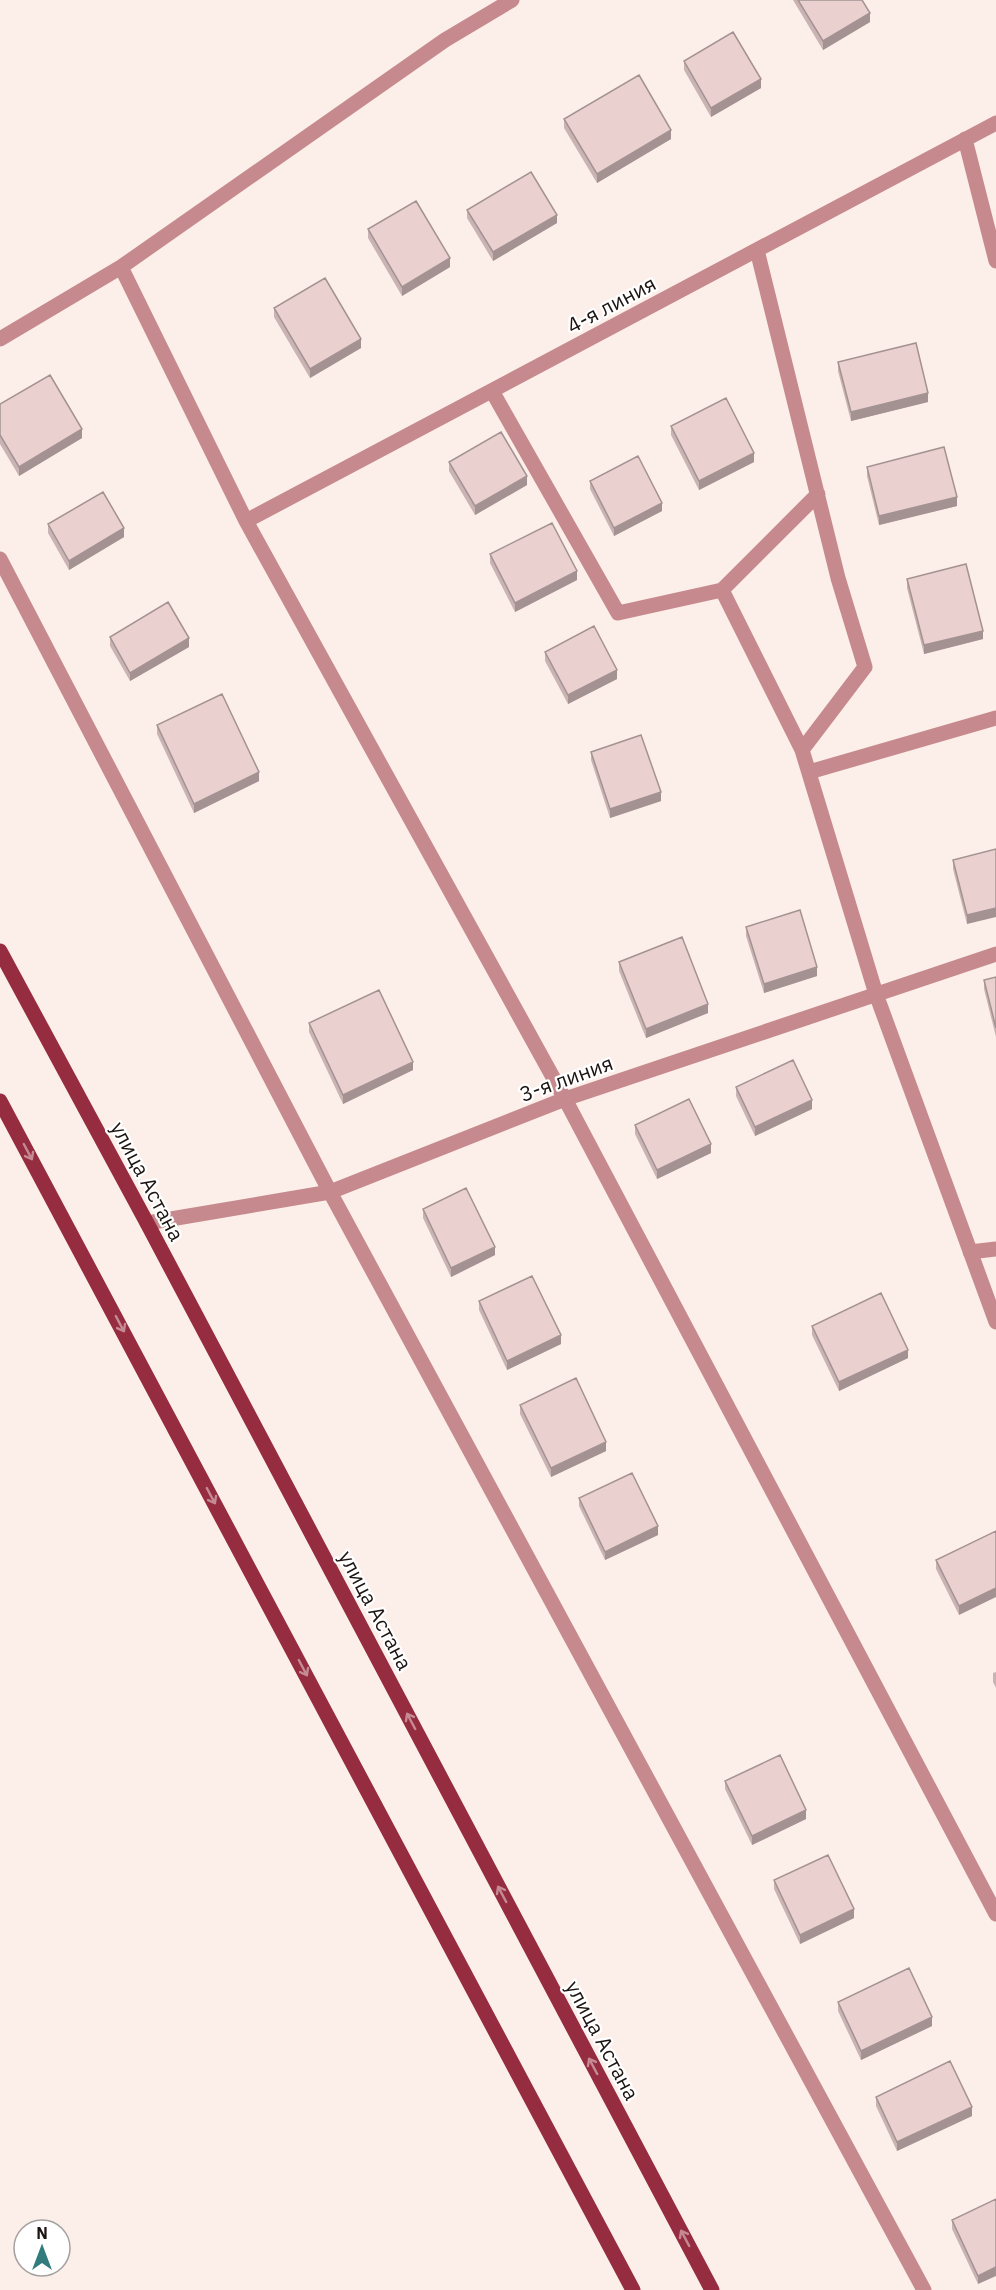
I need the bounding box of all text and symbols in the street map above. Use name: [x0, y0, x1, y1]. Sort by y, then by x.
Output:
street label: 4-я линия: [561, 269, 661, 339]
street label: 3-я линия: [515, 1048, 617, 1108]
street label: улица Астана: [105, 1116, 191, 1246]
one-way arrow: [22, 1143, 34, 1160]
one-way arrow: [114, 1315, 126, 1332]
one-way arrow: [206, 1487, 217, 1505]
street label: улица Астана: [333, 1545, 419, 1675]
one-way arrow: [298, 1659, 309, 1677]
one-way arrow: [405, 1713, 416, 1731]
one-way arrow: [496, 1885, 507, 1903]
street label: улица Астана: [560, 1975, 646, 2105]
one-way arrow: [587, 2057, 599, 2075]
north arrow: [12, 2218, 72, 2278]
text: N: [36, 2223, 48, 2243]
one-way arrow: [679, 2230, 690, 2248]

